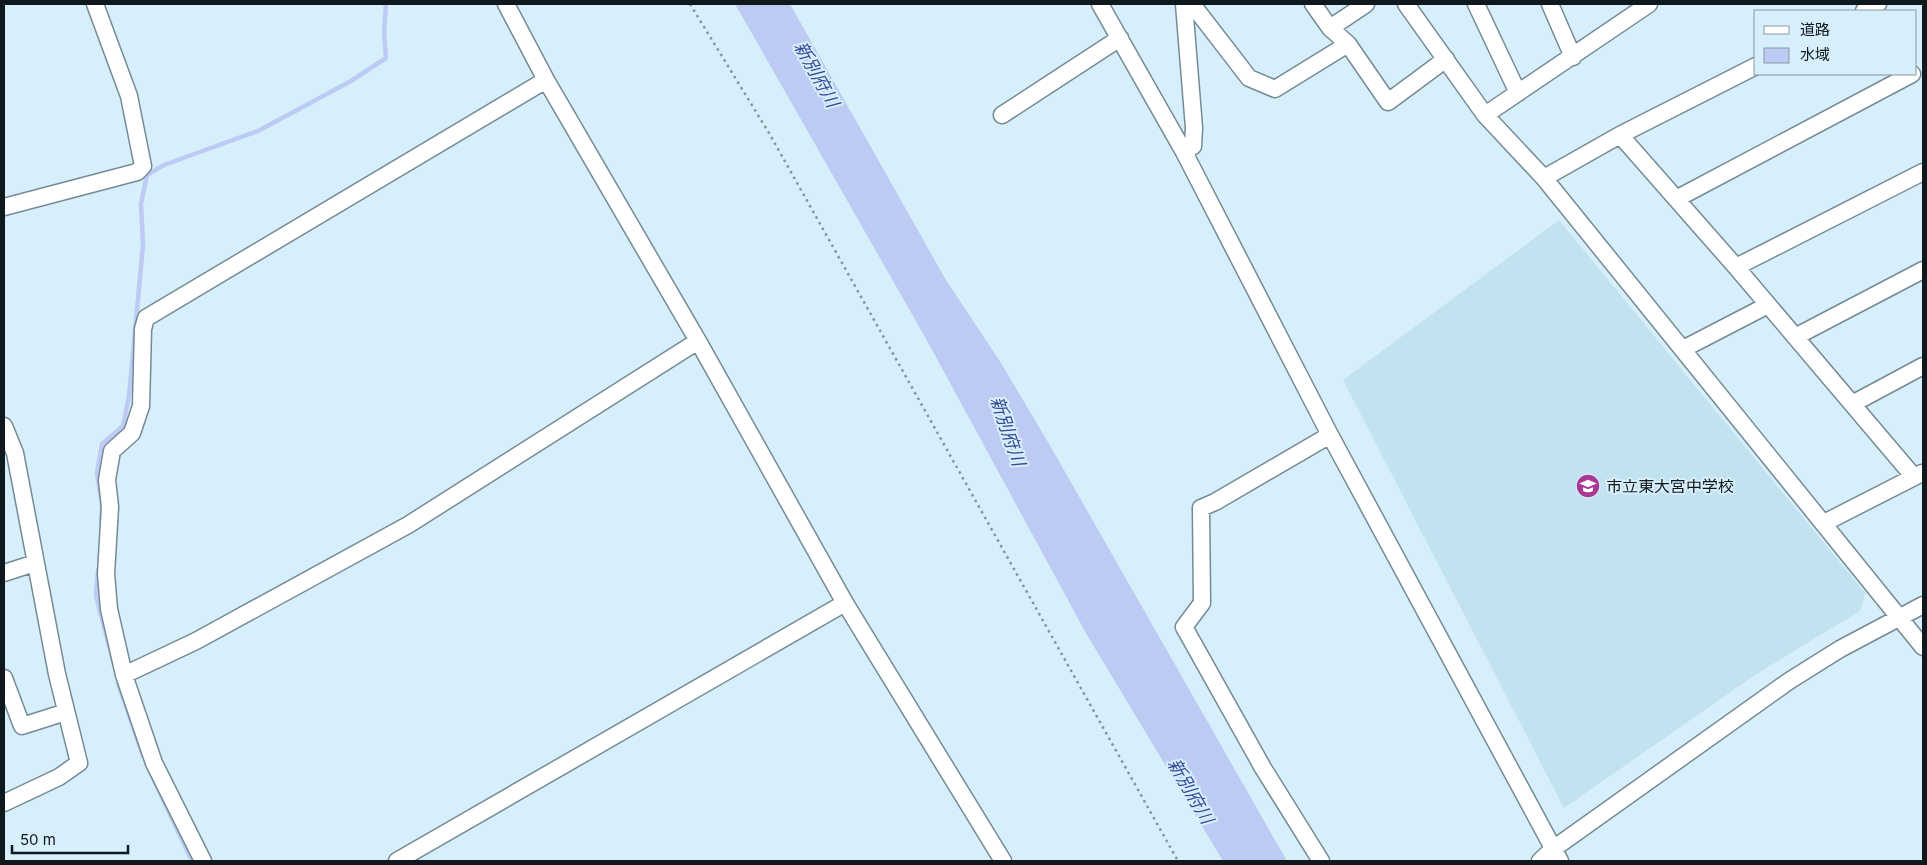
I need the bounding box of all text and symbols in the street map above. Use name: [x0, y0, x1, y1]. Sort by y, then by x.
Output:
legend: [1754, 10, 1917, 75]
text: 道路: [1800, 20, 1830, 39]
water label: 新別府川: [790, 37, 845, 112]
text: 水域: [1800, 45, 1830, 64]
water label: 新別府川: [986, 394, 1030, 470]
school or university icon: 市立東大宮中学校: [1575, 473, 1601, 499]
place label: 市立東大宮中学校: [1606, 476, 1734, 496]
water label: 新別府川: [1164, 755, 1219, 829]
scale bar: [12, 822, 129, 854]
text: 50 m: [20, 830, 56, 849]

